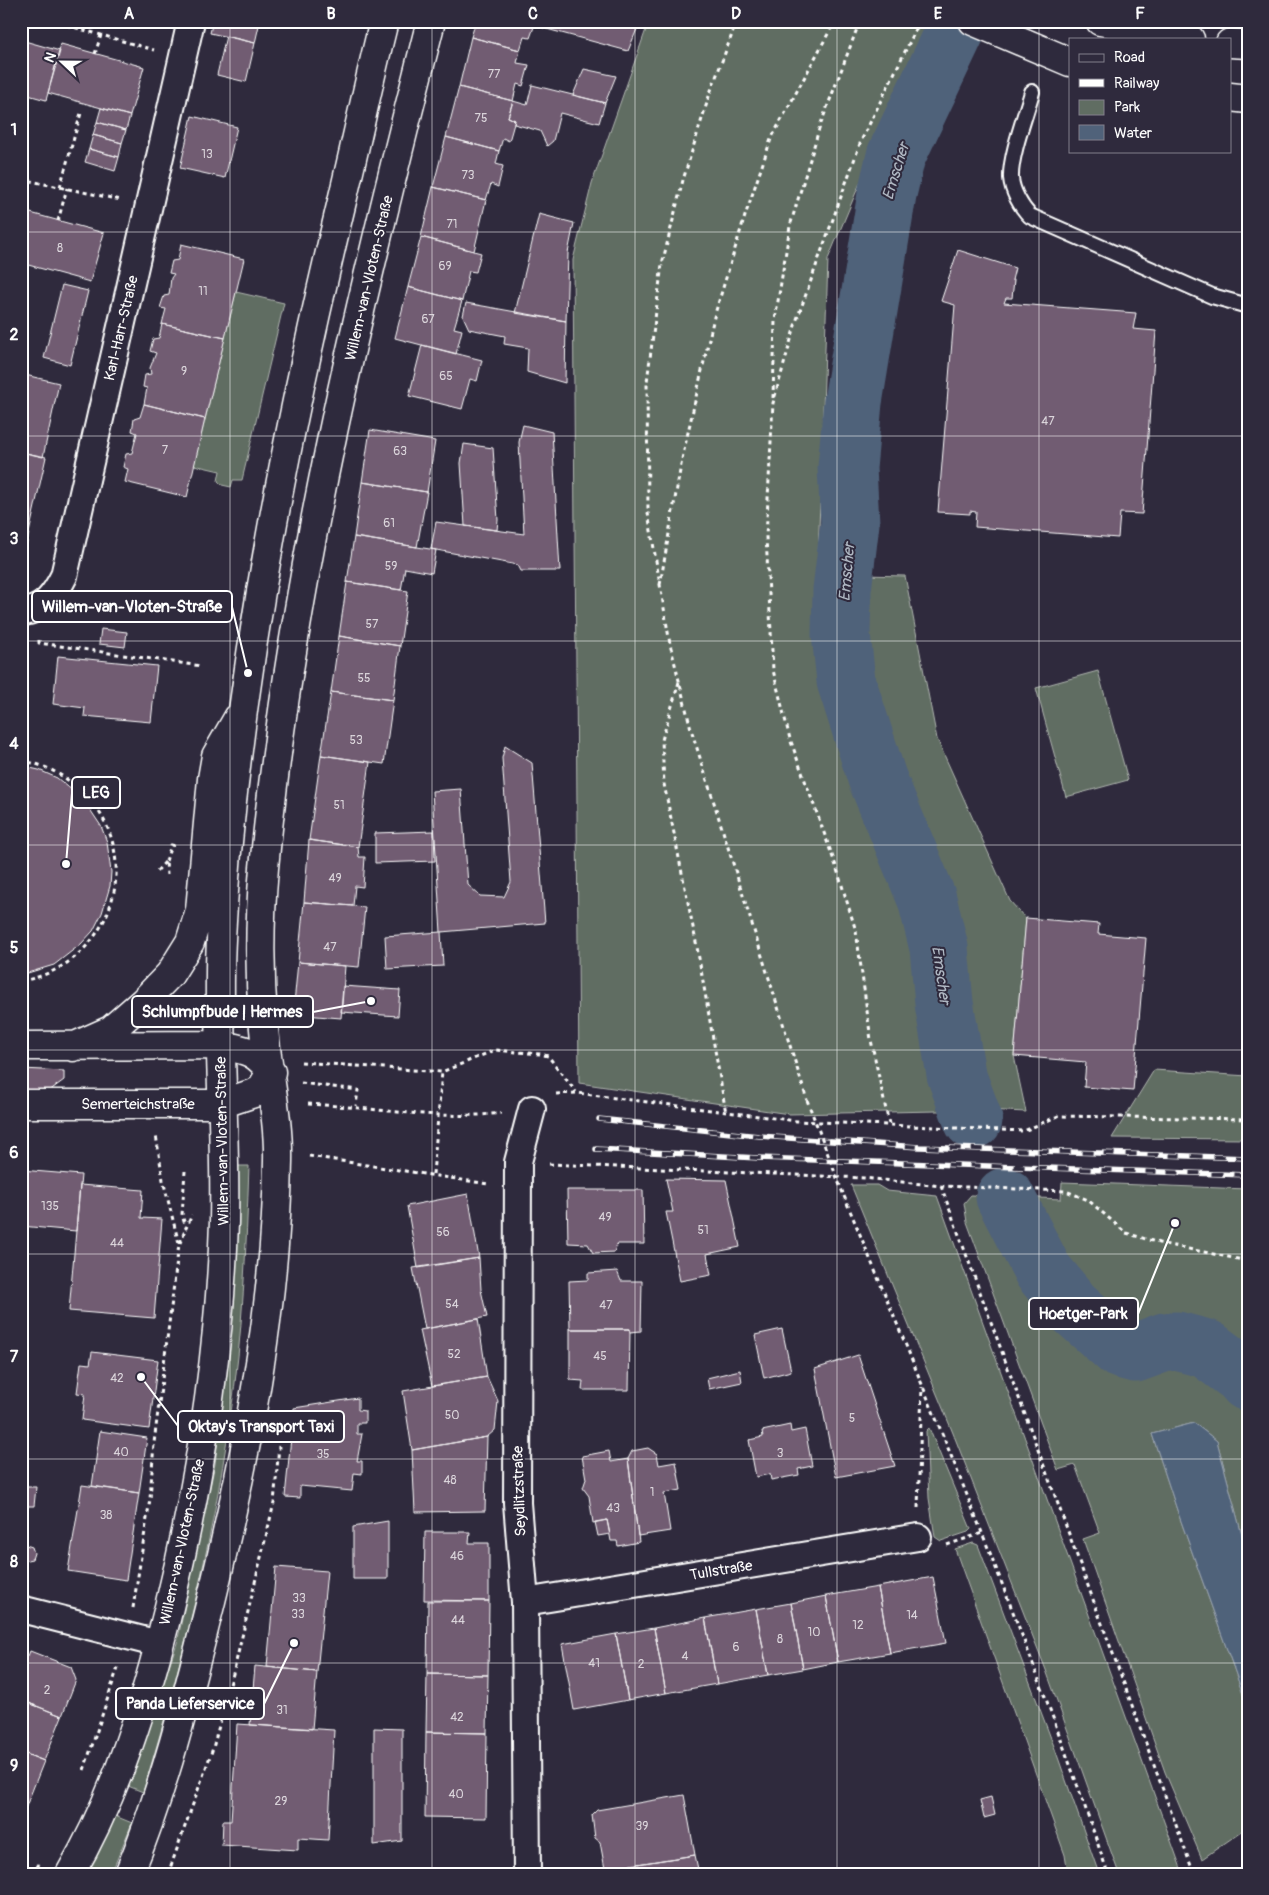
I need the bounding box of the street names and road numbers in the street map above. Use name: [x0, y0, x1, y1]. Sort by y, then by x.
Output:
street label: Willem-van-Vloten-Straße: [341, 193, 398, 363]
street label: Karl-Harr-Straße: [100, 273, 143, 383]
street label: Willem-van-Vloten-Straße: [212, 1056, 233, 1226]
street label: Semerteichstraße: [81, 1095, 195, 1114]
street label: Seydlitzstraße: [508, 1445, 531, 1537]
street label: Willem-van-Vloten-Straße: [156, 1457, 209, 1627]
street label: Tullstraße: [688, 1556, 754, 1585]

